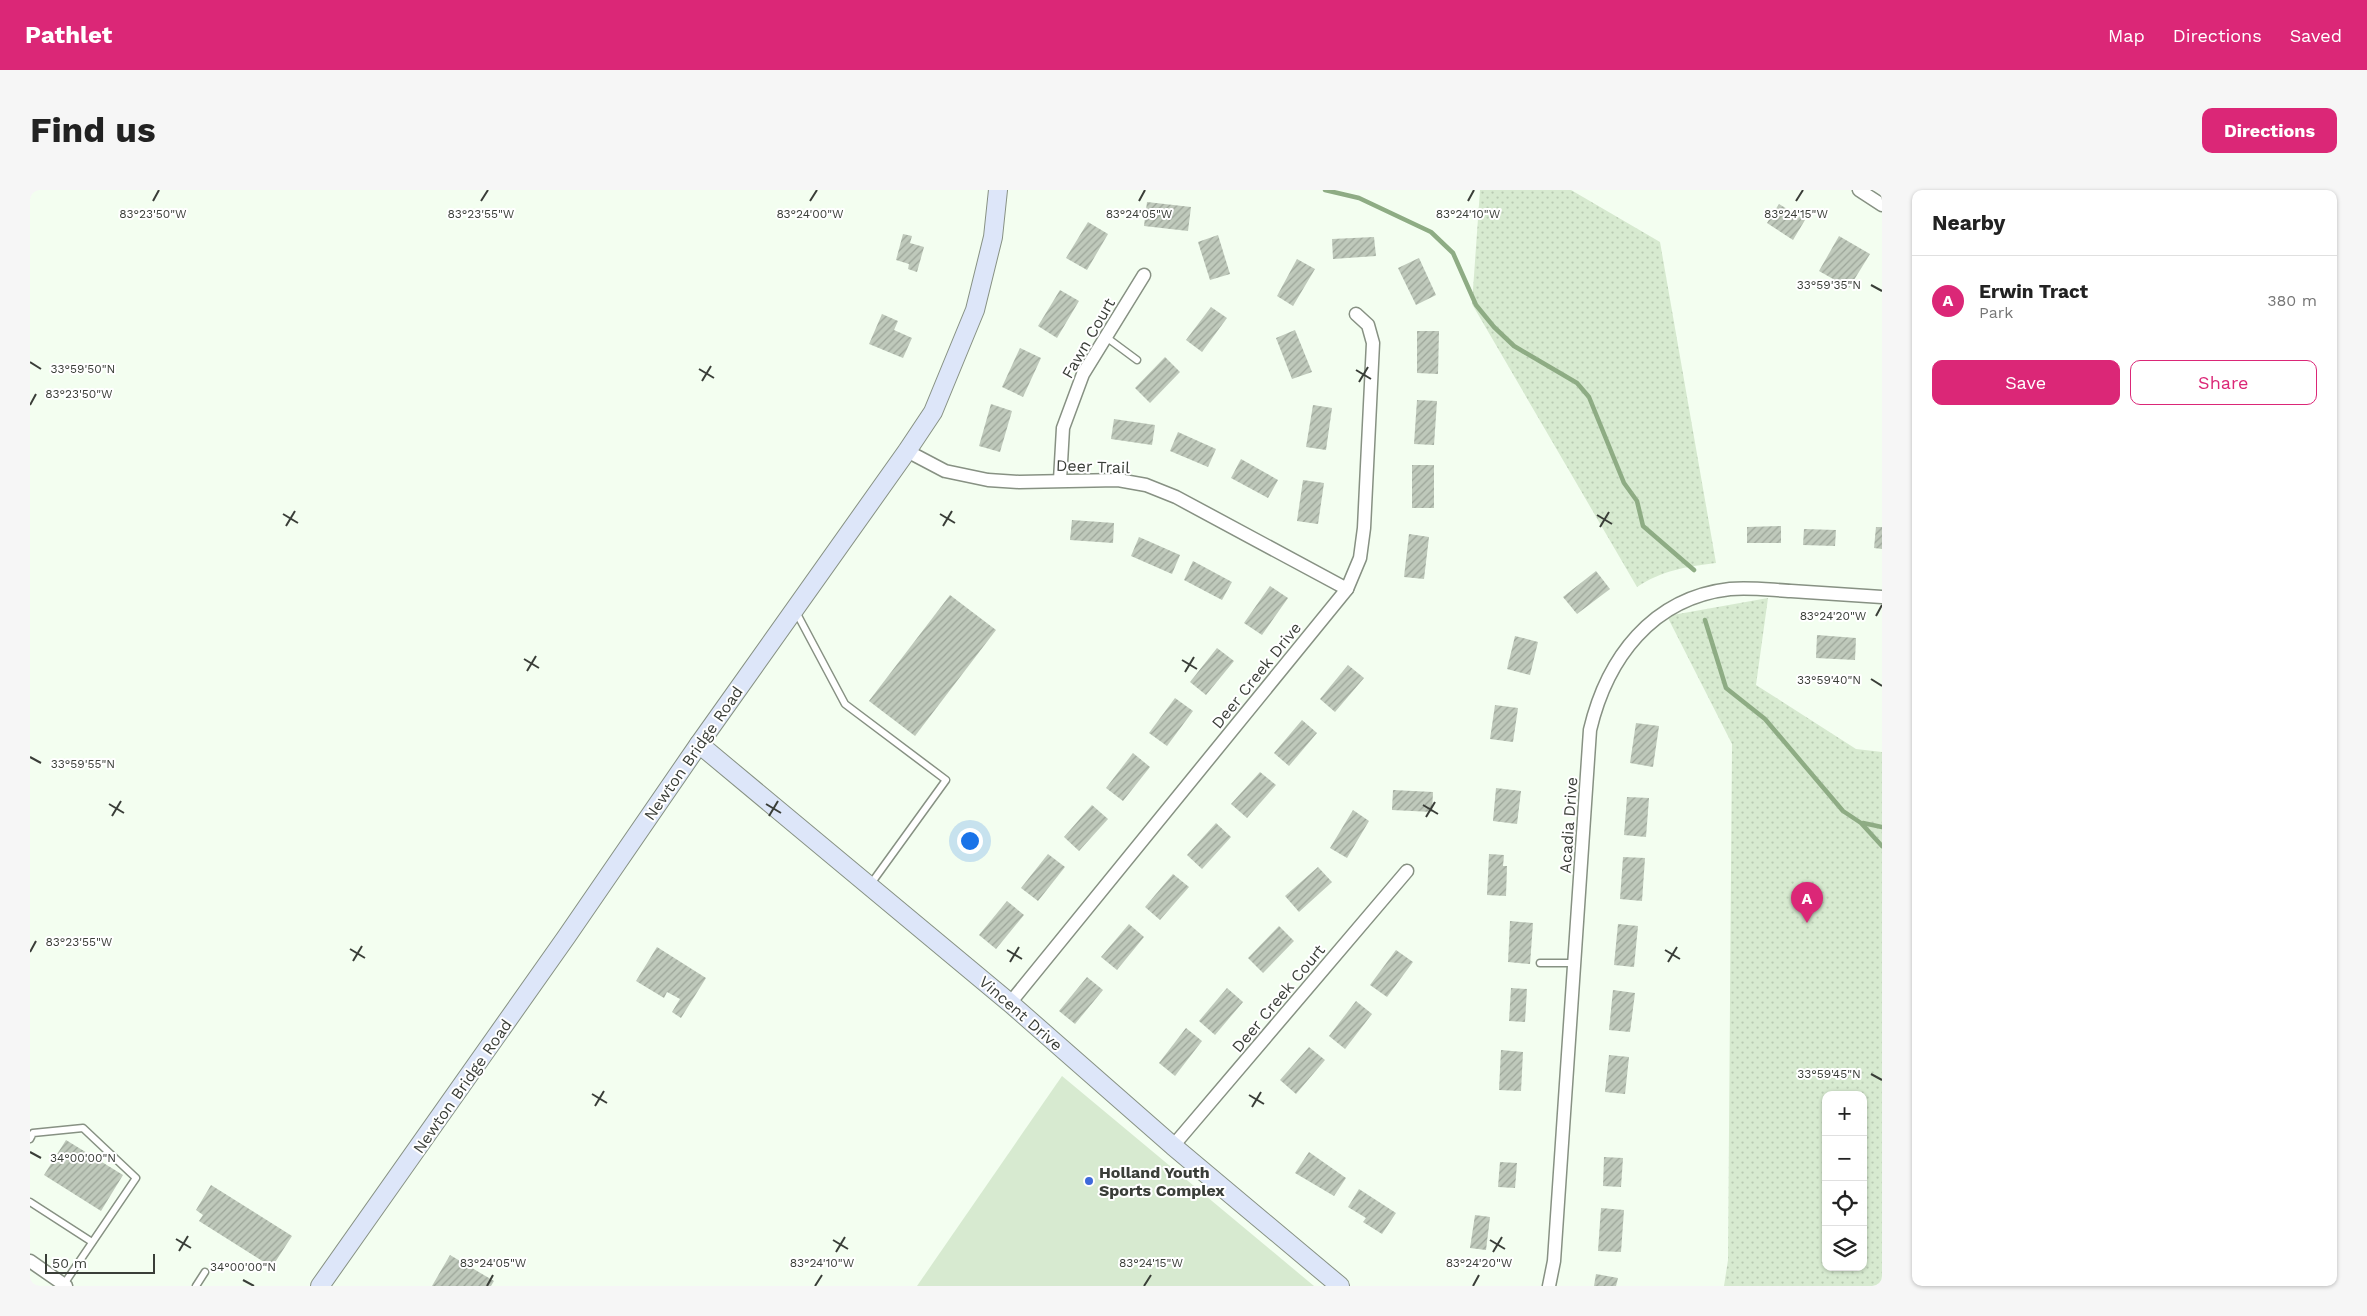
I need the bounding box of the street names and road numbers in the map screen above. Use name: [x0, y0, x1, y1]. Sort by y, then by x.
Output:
street label: Fawn Court: [1058, 294, 1119, 382]
street label: Deer Trail: [1056, 456, 1131, 477]
street label: Deer Creek Drive: [1208, 618, 1305, 732]
street label: Newton Bridge Road: [640, 683, 747, 824]
street label: Acadia Drive: [1556, 776, 1581, 874]
street label: Deer Creek Court: [1228, 940, 1329, 1056]
street label: Vincent Drive: [975, 972, 1066, 1055]
street label: Newton Bridge Road: [409, 1016, 516, 1157]

